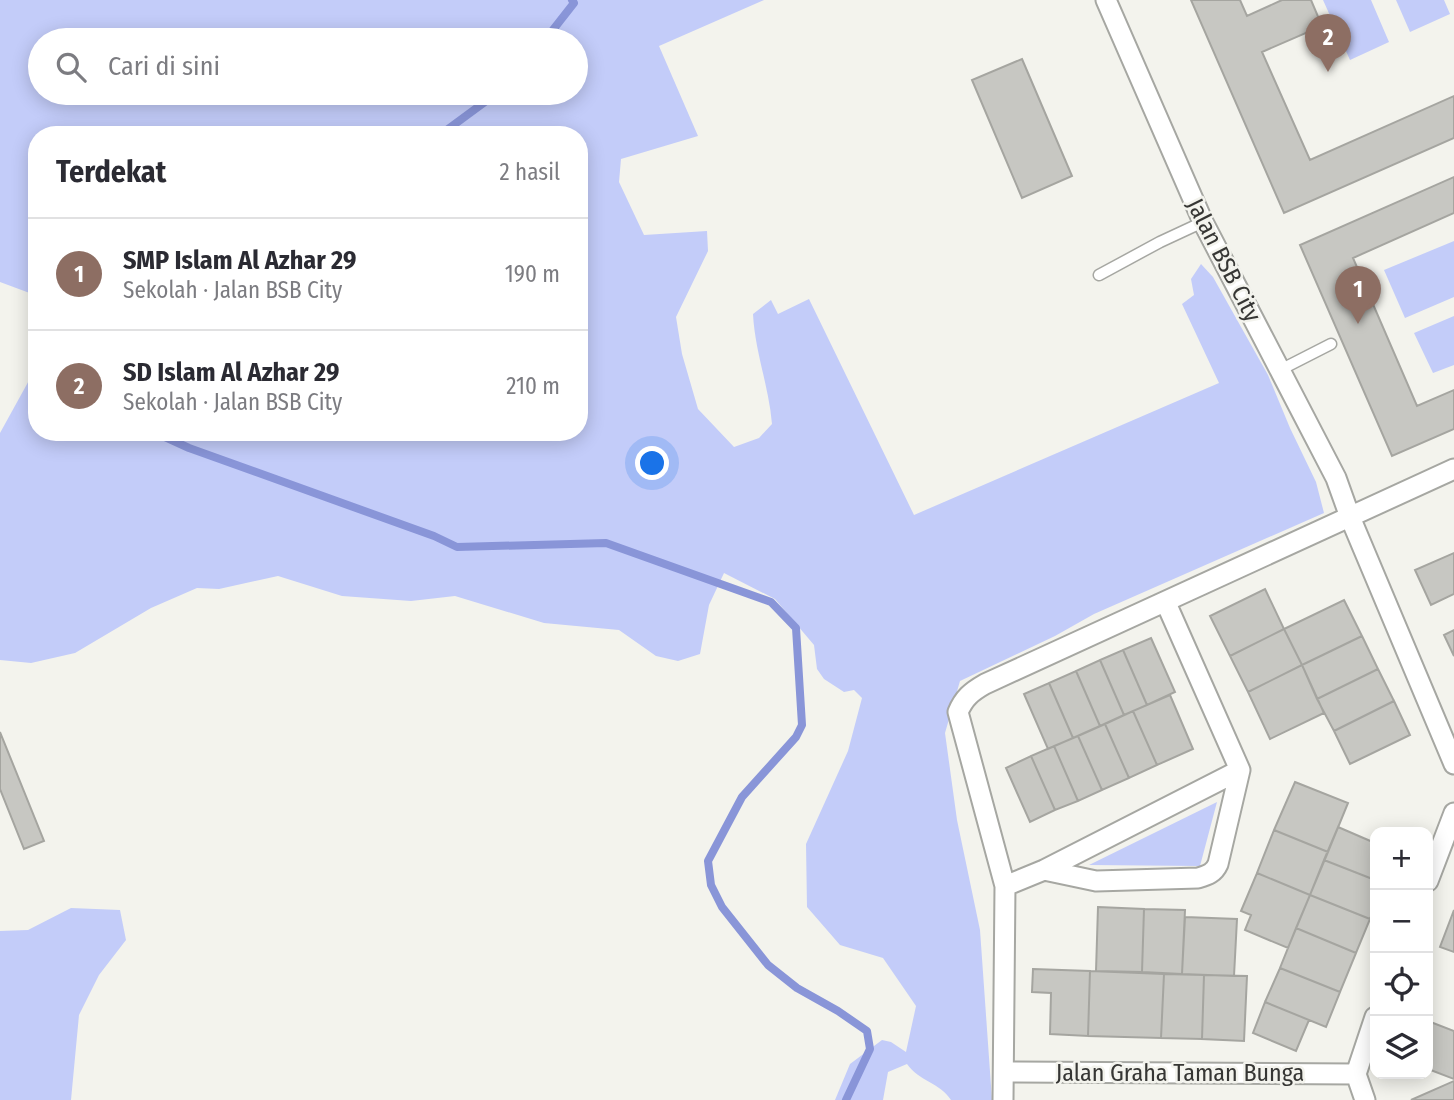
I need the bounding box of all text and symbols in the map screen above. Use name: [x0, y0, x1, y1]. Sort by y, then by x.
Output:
pin: 2: [1305, 14, 1351, 72]
search box: [28, 28, 588, 105]
icon: search: [52, 48, 90, 86]
text: Cari di sini: [108, 51, 220, 82]
text: Terdekat: [56, 154, 166, 190]
text: 2 hasil: [500, 158, 560, 186]
street label: Jalan BSB City: [1181, 194, 1267, 326]
text: SMP Islam Al Azhar 29: [123, 245, 356, 276]
text: 1: [74, 260, 84, 288]
text: 190 m: [505, 260, 560, 288]
pin: 1: [1335, 266, 1381, 324]
text: Sekolah · Jalan BSB City: [123, 276, 342, 304]
text: SD Islam Al Azhar 29: [123, 357, 339, 388]
text: 2: [74, 372, 84, 400]
text: 210 m: [506, 372, 560, 400]
text: Sekolah · Jalan BSB City: [123, 388, 342, 416]
your location: [635, 446, 669, 480]
map controls: [1370, 827, 1433, 1079]
button: +: [1370, 827, 1433, 890]
button: −: [1370, 890, 1433, 953]
button: locate: [1370, 953, 1433, 1016]
button: layers: [1370, 1016, 1433, 1079]
street label: Jalan Graha Taman Bunga: [1056, 1059, 1304, 1087]

